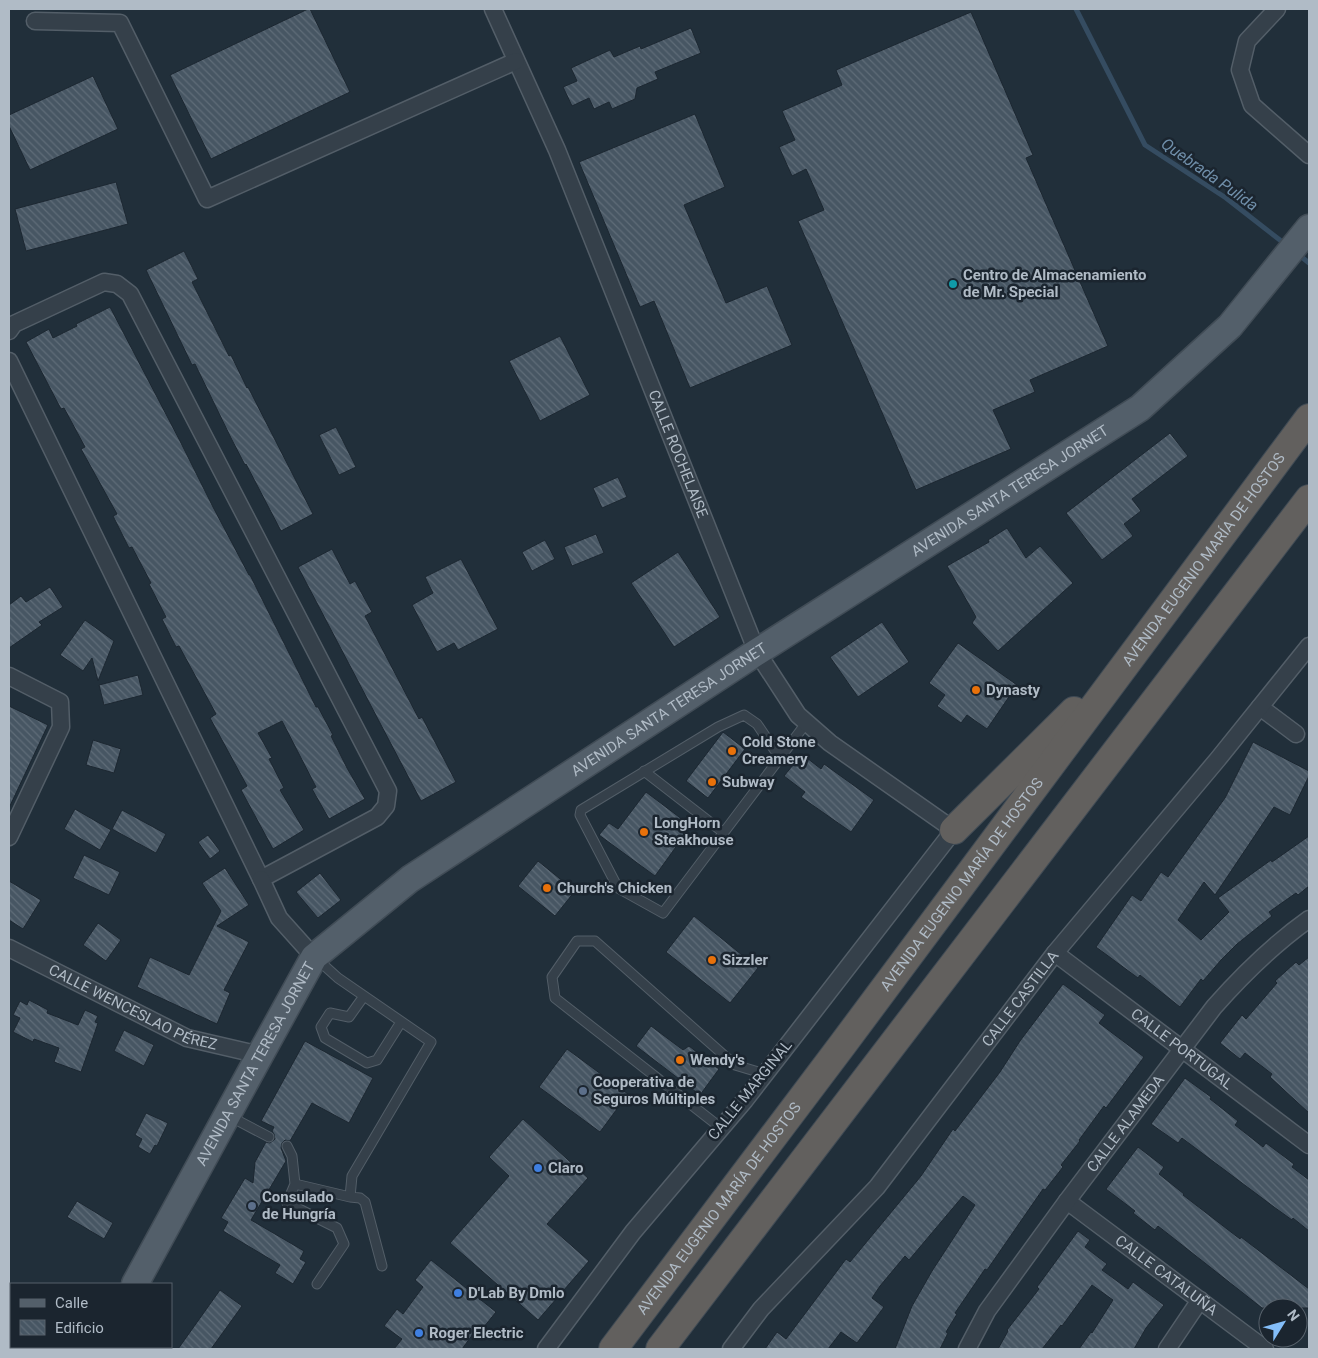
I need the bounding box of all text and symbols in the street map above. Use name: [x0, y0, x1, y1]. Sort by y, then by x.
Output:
water label: Quebrada Pulida: [1158, 134, 1262, 215]
place label: Centro de Almacenamiento de Mr. Special: [963, 266, 1146, 301]
marker: Centro de Almacenamiento de Mr. Special: [947, 278, 959, 290]
street label: CALLE ROCHELAISE: [645, 387, 712, 521]
street label: AVENIDA SANTA TERESA JORNET: [908, 421, 1112, 560]
street label: AVENIDA EUGENIO MARÍA DE HOSTOS: [1118, 449, 1289, 670]
street label: AVENIDA SANTA TERESA JORNET: [568, 639, 770, 780]
place label: Dynasty: [986, 681, 1041, 699]
marker: Dynasty: [970, 684, 982, 696]
place label: Cold Stone Creamery: [742, 733, 816, 768]
marker: Cold Stone Creamery: [726, 745, 738, 757]
place label: Subway: [722, 773, 775, 791]
street label: AVENIDA EUGENIO MARÍA DE HOSTOS: [877, 774, 1047, 995]
marker: Subway: [706, 776, 718, 788]
place label: LongHorn Steakhouse: [654, 814, 734, 849]
marker: LongHorn Steakhouse: [638, 826, 650, 838]
place label: Church's Chicken: [557, 879, 672, 897]
marker: Church's Chicken: [541, 882, 553, 894]
street label: CALLE CASTILLA: [978, 947, 1063, 1050]
place label: Sizzler: [722, 951, 769, 969]
marker: Sizzler: [706, 954, 718, 966]
street label: AVENIDA SANTA TERESA JORNET: [192, 959, 319, 1169]
street label: CALLE WENCESLAO PÉREZ: [46, 961, 219, 1054]
street label: CALLE PORTUGAL: [1127, 1005, 1236, 1093]
street label: CALLE MARGINAL: [704, 1036, 796, 1144]
place label: Wendy's: [690, 1051, 745, 1069]
marker: Wendy's: [674, 1054, 686, 1066]
street label: CALLE ALAMEDA: [1083, 1071, 1168, 1176]
place label: Cooperativa de Seguros Múltiples: [593, 1073, 716, 1108]
marker: Cooperativa de Seguros Múltiples: [577, 1085, 589, 1097]
street label: AVENIDA EUGENIO MARÍA DE HOSTOS: [633, 1099, 805, 1318]
place label: Claro: [548, 1159, 584, 1177]
marker: Claro: [532, 1162, 544, 1174]
place label: Consulado de Hungría: [262, 1188, 336, 1223]
marker: Consulado de Hungría: [246, 1200, 258, 1212]
street label: CALLE CATALUÑA: [1112, 1231, 1221, 1319]
legend: [10, 1283, 172, 1348]
place label: D'Lab By Dmlo: [468, 1284, 565, 1302]
marker: D'Lab By Dmlo: [452, 1287, 464, 1299]
text: Calle: [55, 1294, 88, 1312]
north arrow: [1258, 1298, 1308, 1348]
text: N: [1284, 1306, 1303, 1324]
text: Edificio: [55, 1319, 104, 1337]
place label: Roger Electric: [429, 1324, 524, 1342]
marker: Roger Electric: [413, 1327, 425, 1339]

